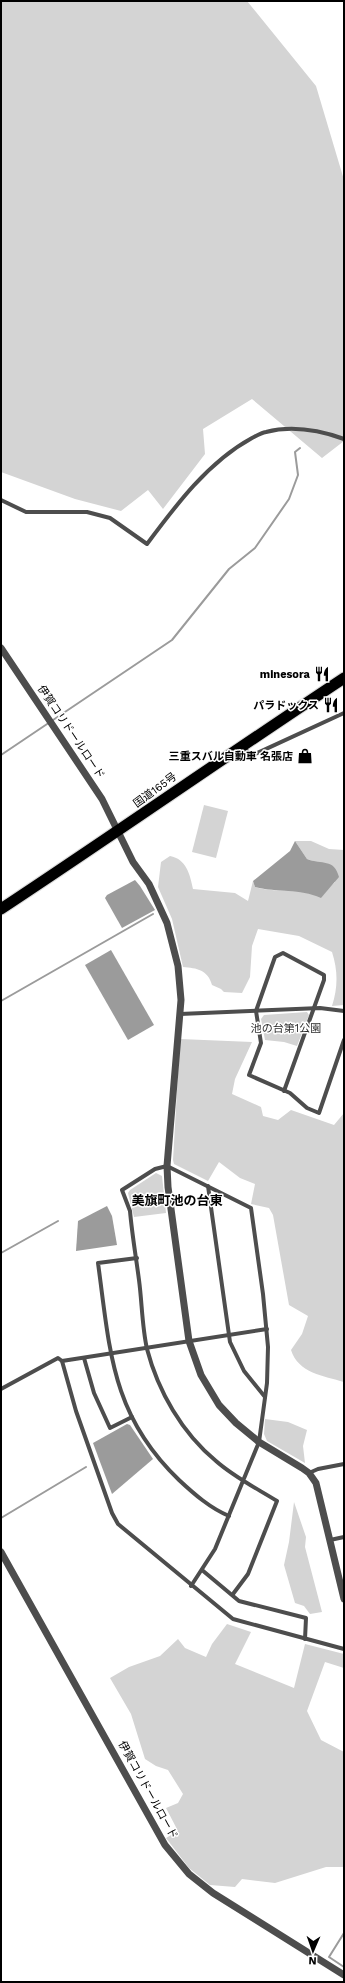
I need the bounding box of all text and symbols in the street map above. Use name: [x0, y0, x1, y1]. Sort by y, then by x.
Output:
restaurant icon: minesora: [313, 665, 331, 683]
place label: minesora: [260, 668, 311, 681]
street label: 伊賀コリドールロード: [35, 683, 107, 781]
restaurant icon: パラドックス: [322, 696, 340, 714]
place label: パラドックス: [253, 699, 319, 712]
shop icon: 三重スバル自動車 名張店: [296, 747, 314, 765]
place label: 三重スバル自動車 名張店: [169, 750, 293, 763]
street label: 国道165号: [131, 770, 179, 810]
park label: 池の台第1公園: [251, 1022, 321, 1035]
district label: 美旗町池の台東: [131, 1193, 223, 1208]
street label: 伊賀コリドールロード: [116, 1739, 180, 1841]
north arrow: [293, 1931, 333, 1971]
text: N: [308, 1954, 317, 1967]

